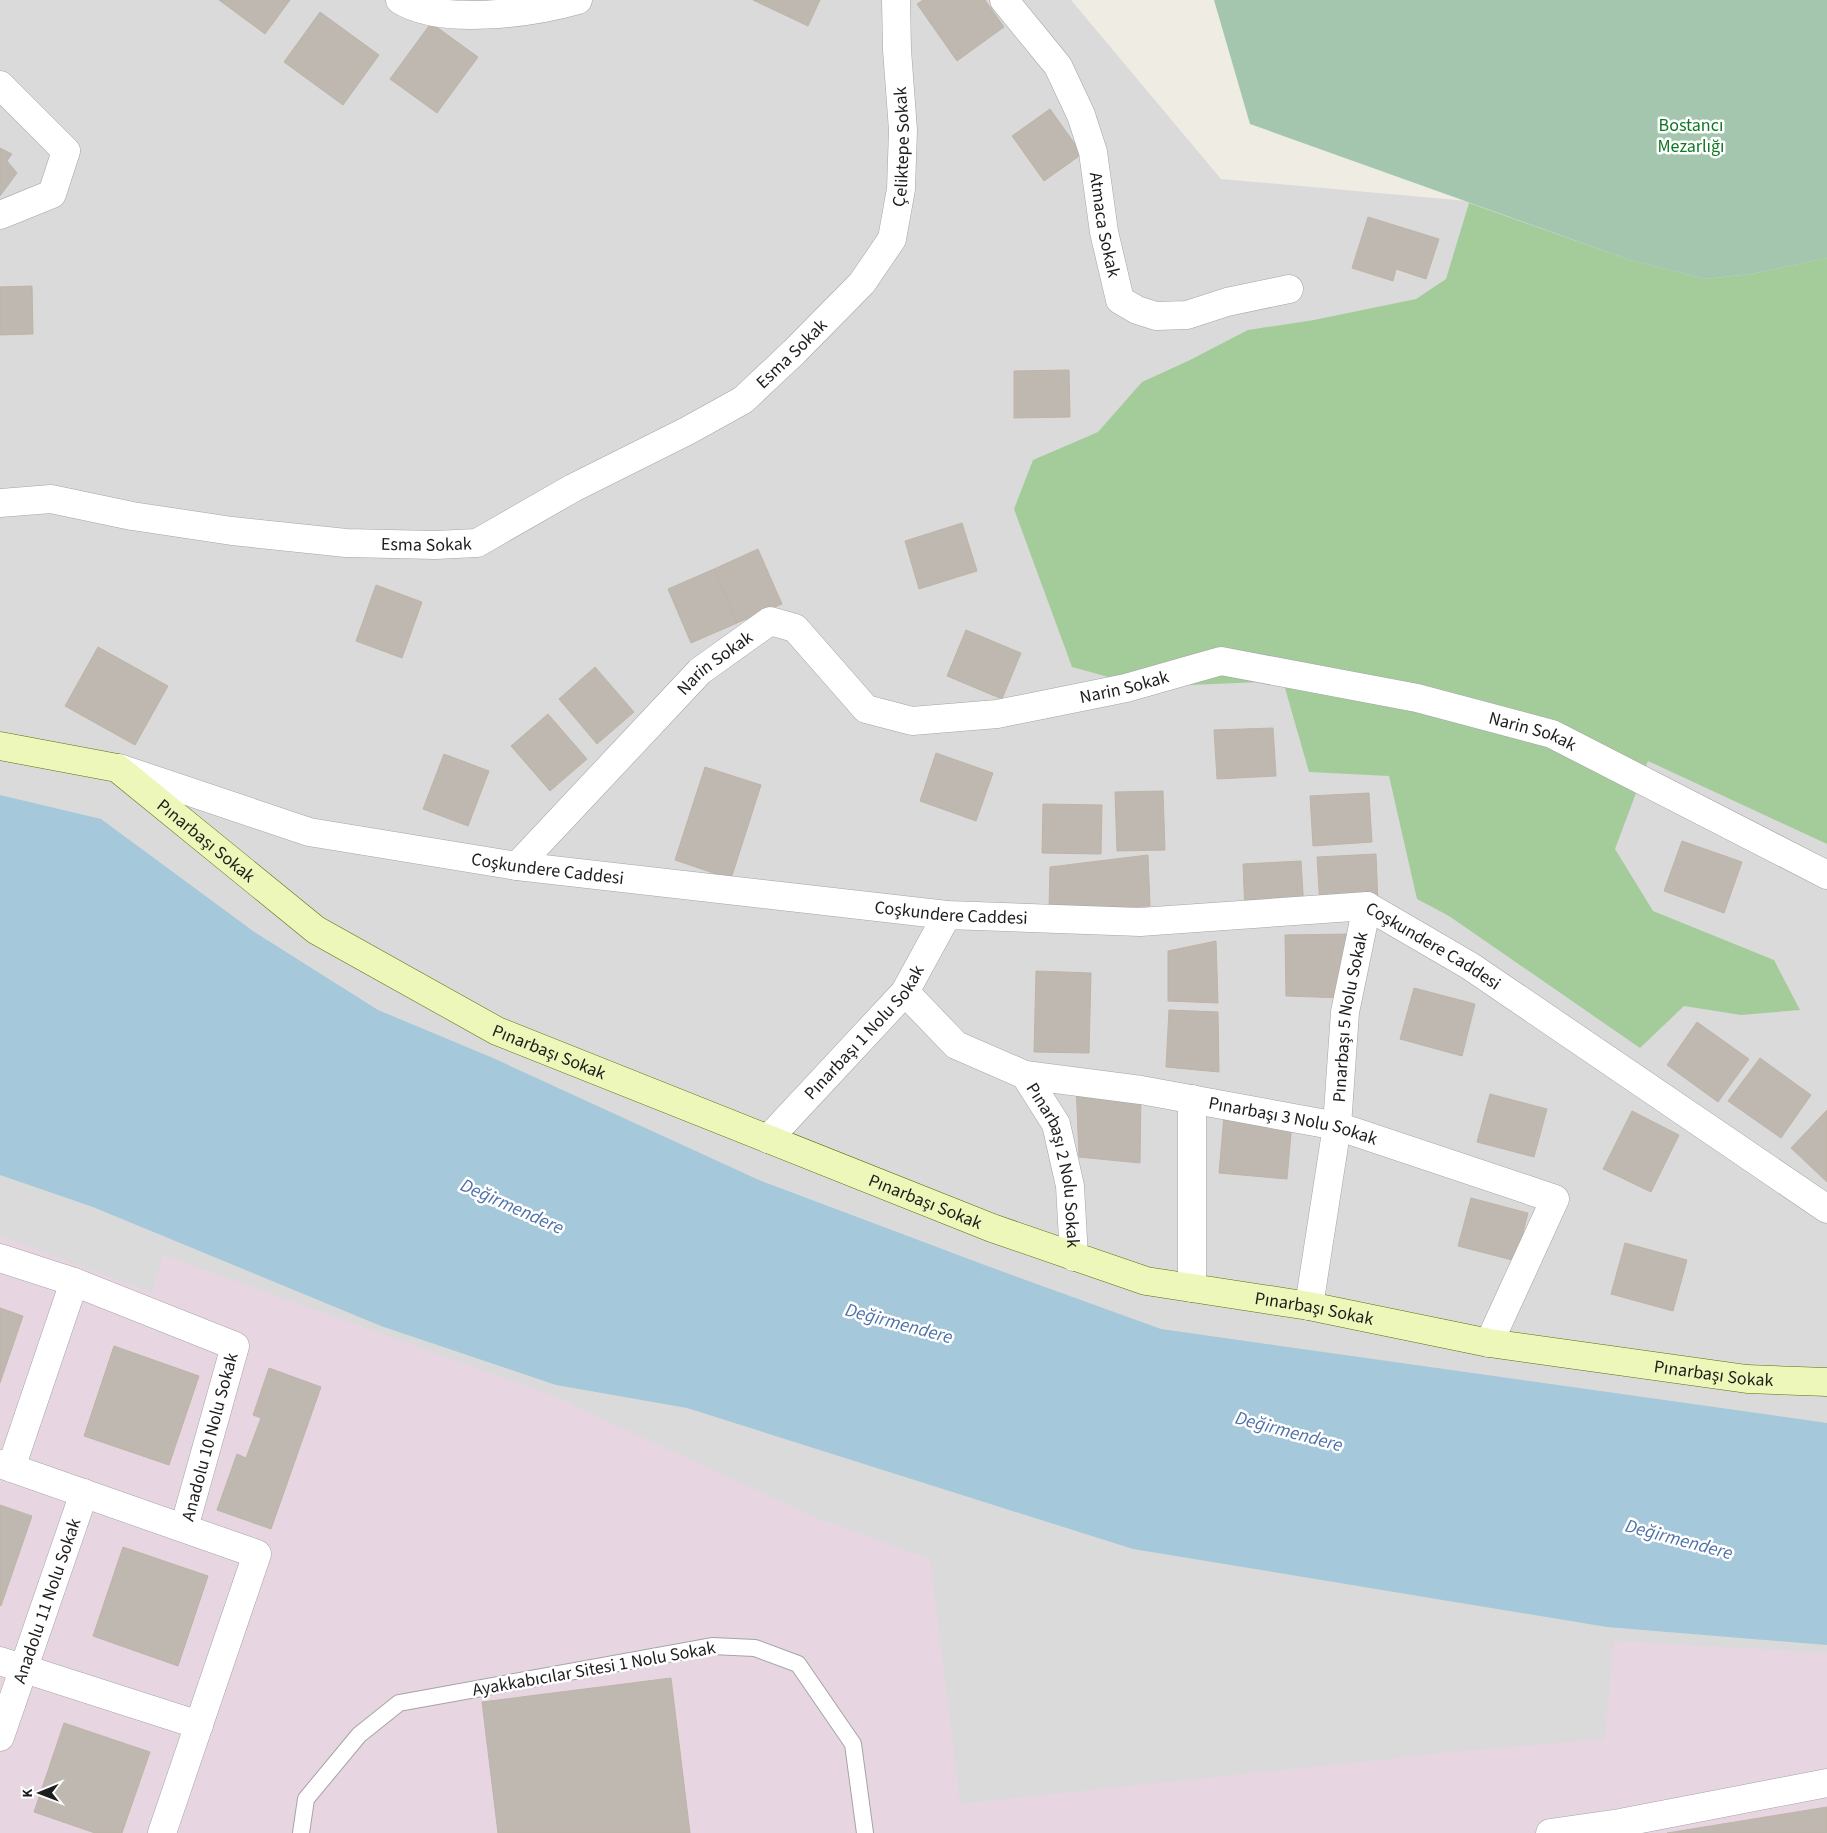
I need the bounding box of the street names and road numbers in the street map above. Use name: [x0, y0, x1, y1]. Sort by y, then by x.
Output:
street label: Çeliktepe Sokak: [886, 86, 916, 209]
street label: Atmaca Sokak: [1083, 171, 1127, 280]
street label: Esma Sokak: [750, 313, 833, 394]
street label: Esma Sokak: [381, 531, 472, 558]
street label: Narin Sokak: [671, 625, 758, 701]
street label: Narin Sokak: [1077, 664, 1172, 710]
street label: Narin Sokak: [1486, 705, 1581, 757]
street label: Pınarbaşı Sokak: [152, 793, 261, 888]
street label: Coşkundere Caddesi: [469, 846, 625, 891]
street label: Coşkundere Caddesi: [873, 894, 1028, 930]
street label: Coşkundere Caddesi: [1361, 895, 1506, 996]
street label: Pınarbaşı 5 Nolu Sokak: [1326, 929, 1374, 1103]
street label: Pınarbaşı 1 Nolu Sokak: [798, 960, 930, 1105]
street label: Pınarbaşı Sokak: [489, 1018, 610, 1086]
street label: Pınarbaşı 2 Nolu Sokak: [1020, 1078, 1086, 1249]
street label: Pınarbaşı 3 Nolu Sokak: [1206, 1090, 1381, 1151]
street label: Pınarbaşı Sokak: [865, 1168, 986, 1235]
street label: Pınarbaşı Sokak: [1253, 1285, 1376, 1331]
street label: Anadolu 10 Nolu Sokak: [175, 1350, 245, 1524]
street label: Pınarbaşı Sokak: [1652, 1354, 1774, 1392]
street label: Anadolu 11 Nolu Sokak: [7, 1515, 87, 1687]
street label: Ayakkabıcılar Sitesi 1 Nolu Sokak: [470, 1635, 718, 1703]

